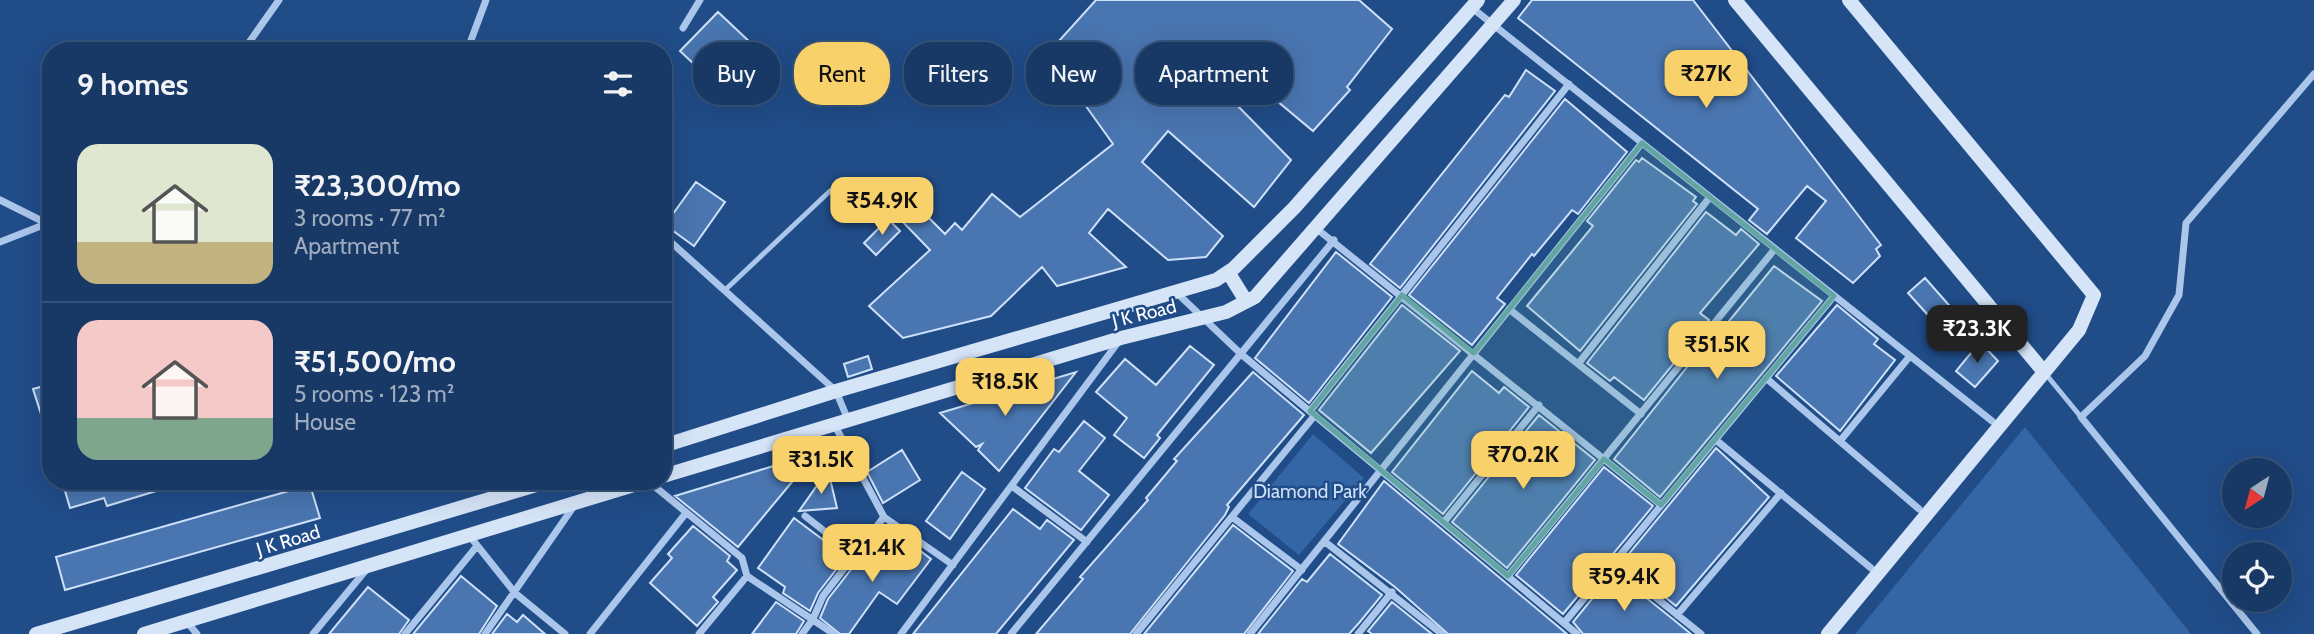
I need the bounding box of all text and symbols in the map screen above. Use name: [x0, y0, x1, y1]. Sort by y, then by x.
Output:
chip: Buy: [693, 42, 780, 105]
chip: Rent: [794, 42, 890, 105]
chip: Filters: [904, 42, 1012, 105]
chip: New: [1026, 42, 1121, 105]
chip: Apartment: [1135, 42, 1293, 105]
pin: ₹27K: [1665, 50, 1747, 110]
text: ₹27K: [1681, 59, 1731, 87]
icon: filters: [599, 65, 637, 103]
text: 9 homes: [77, 66, 188, 103]
text: ₹23,300/mo: [294, 167, 461, 204]
icon: home: [133, 172, 217, 256]
pin: ₹54.9K: [825, 177, 939, 237]
text: ₹54.9K: [846, 186, 918, 214]
text: 3 rooms · 77 m²: [294, 204, 446, 232]
text: Apartment: [294, 232, 399, 260]
street label: J K Road: [1109, 294, 1179, 333]
pin: ₹23.3K: [1920, 306, 2034, 365]
text: ₹23.3K: [1942, 314, 2012, 342]
pin: ₹51.5K: [1660, 322, 1774, 381]
text: ₹51.5K: [1684, 330, 1750, 358]
text: ₹51,500/mo: [294, 343, 456, 380]
icon: home: [133, 348, 217, 432]
pin: ₹18.5K: [948, 358, 1062, 418]
text: ₹18.5K: [972, 367, 1038, 395]
text: 5 rooms · 123 m²: [294, 380, 454, 408]
text: House: [294, 408, 356, 436]
pin: ₹70.2K: [1466, 432, 1580, 491]
pin: ₹31.5K: [764, 436, 878, 496]
text: ₹70.2K: [1487, 440, 1559, 468]
text: ₹31.5K: [788, 445, 854, 473]
north arrow: [2222, 458, 2292, 528]
map controls: [2222, 458, 2292, 612]
park label: Diamond Park: [1253, 480, 1367, 503]
street label: J K Road: [253, 520, 323, 561]
pin: ₹21.4K: [815, 524, 929, 584]
text: ₹21.4K: [839, 533, 906, 561]
button: locate: [2222, 542, 2292, 612]
pin: ₹59.4K: [1567, 554, 1681, 613]
text: ₹59.4K: [1588, 562, 1660, 590]

